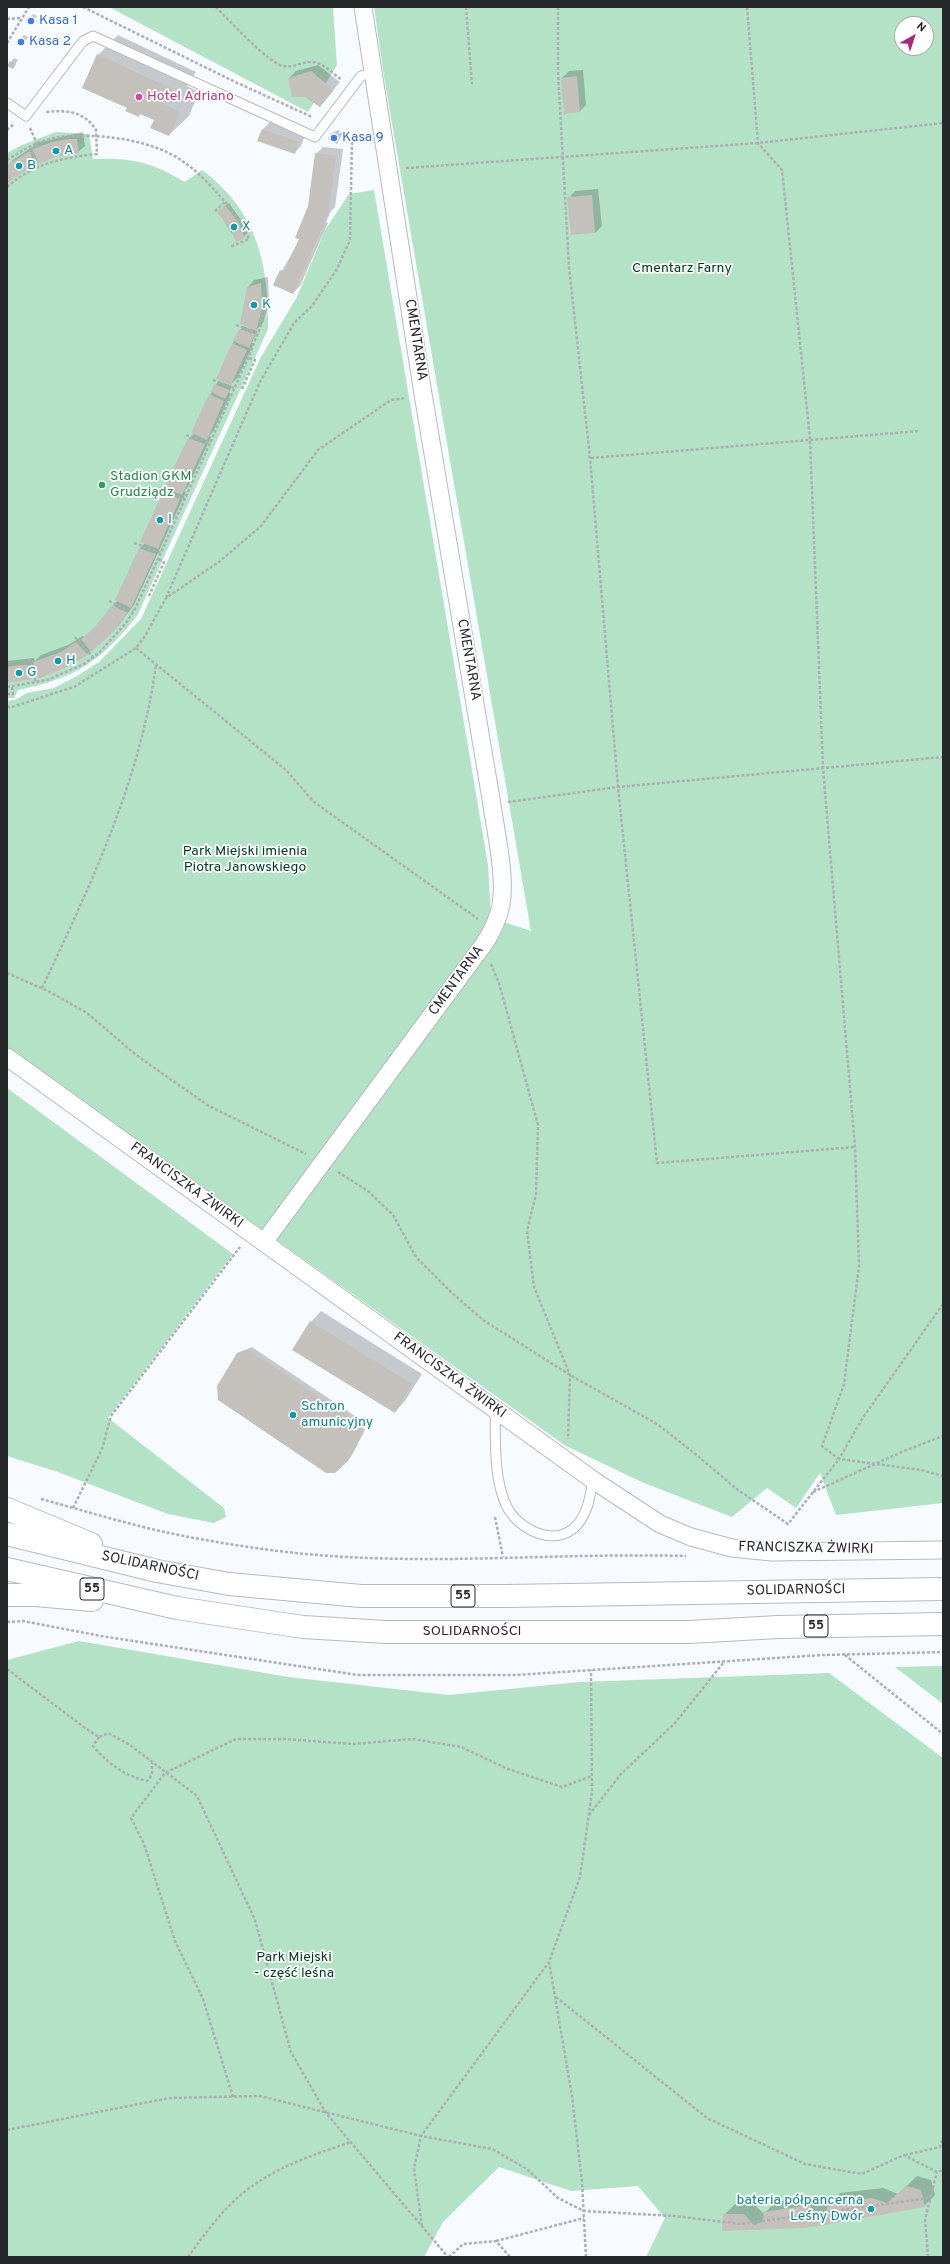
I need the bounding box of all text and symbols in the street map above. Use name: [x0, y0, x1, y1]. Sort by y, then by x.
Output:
place label: Kasa 1: [39, 13, 78, 29]
marker: Kasa 1: [26, 16, 36, 26]
north arrow: [894, 16, 934, 56]
text: N: [913, 20, 928, 35]
place label: Kasa 2: [29, 34, 71, 50]
marker: Kasa 2: [16, 37, 26, 47]
place label: Hotel Adriano: [147, 89, 234, 105]
marker: Hotel Adriano: [134, 92, 144, 102]
place label: Kasa 9: [342, 130, 384, 146]
marker: Kasa 9: [329, 133, 339, 143]
place label: A: [64, 143, 74, 159]
marker: A: [51, 146, 61, 156]
place label: B: [27, 158, 36, 174]
marker: B: [14, 161, 24, 171]
place label: X: [242, 219, 250, 235]
marker: X: [229, 222, 239, 232]
park label: Cmentarz Farny: [632, 261, 732, 277]
place label: K: [262, 297, 271, 313]
street label: CMENTARNA: [400, 298, 430, 382]
marker: K: [249, 300, 259, 310]
place label: Stadion GKM Grudziądz: [110, 469, 191, 502]
marker: Stadion GKM Grudziądz: [97, 480, 107, 490]
place label: I: [168, 512, 172, 528]
marker: I: [155, 515, 165, 525]
street label: CMENTARNA: [453, 618, 483, 702]
place label: H: [66, 653, 76, 669]
marker: H: [53, 656, 63, 666]
place label: G: [27, 665, 37, 681]
marker: G: [14, 668, 24, 678]
park label: Park Miejski imienia Piotra Janowskiego: [183, 844, 307, 876]
street label: CMENTARNA: [426, 943, 488, 1019]
street label: FRANCISZKA ŻWIRKI: [126, 1139, 246, 1233]
street label: FRANCISZKA ŻWIRKI: [389, 1329, 509, 1423]
place label: Schron amunicyjny: [301, 1399, 373, 1432]
marker: Schron amunicyjny: [288, 1410, 298, 1420]
street label: FRANCISZKA ŻWIRKI: [738, 1539, 874, 1559]
street label: SOLIDARNOŚCI: [100, 1548, 200, 1586]
road number: 55: [80, 1578, 104, 1600]
street label: SOLIDARNOŚCI: [746, 1582, 846, 1600]
road number: 55: [451, 1585, 475, 1607]
road number: 55: [804, 1615, 828, 1637]
street label: SOLIDARNOŚCI: [422, 1624, 522, 1640]
park label: Park Miejski - część leśna: [254, 1950, 334, 1982]
place label: bateria półpancerna Leśny Dwór: [737, 2193, 863, 2226]
marker: bateria półpancerna Leśny Dwór: [866, 2204, 876, 2214]

